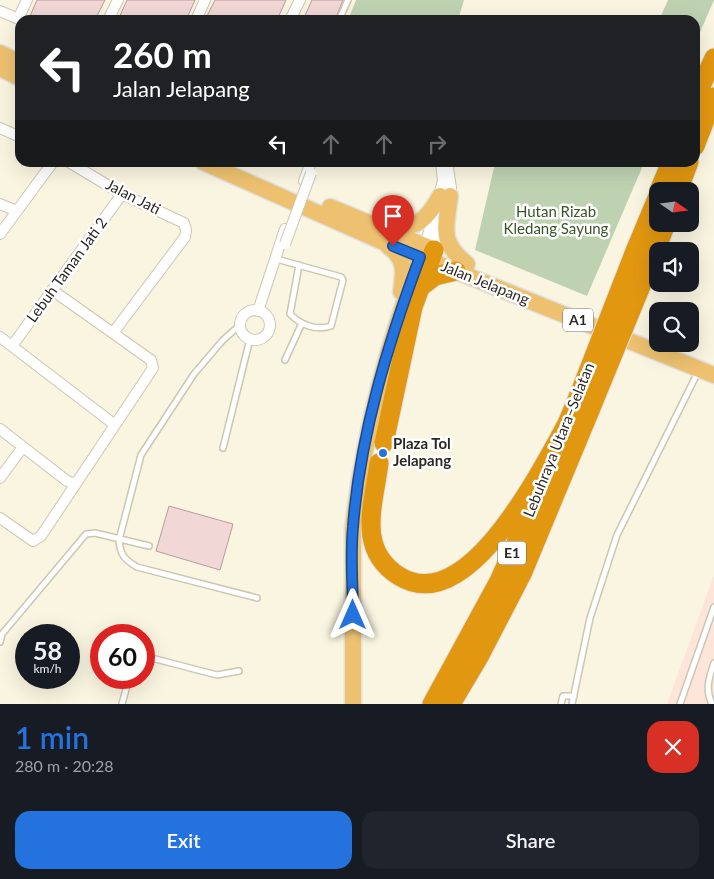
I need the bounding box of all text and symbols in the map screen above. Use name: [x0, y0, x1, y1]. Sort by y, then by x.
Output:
text: 260 m: [113, 33, 212, 75]
icon: left: [30, 35, 95, 100]
text: Jalan Jelapang: [113, 75, 250, 102]
icon: left: [264, 130, 292, 158]
icon: ahead: [317, 130, 345, 158]
icon: ahead: [370, 130, 398, 158]
icon: right: [423, 130, 451, 158]
street label: Jalan Jati: [103, 175, 164, 217]
north arrow: [649, 182, 699, 232]
map controls: [649, 182, 699, 352]
pin: [372, 195, 414, 246]
icon: arrive: [379, 202, 407, 230]
park label: Hutan Rizab Kledang Sayung: [504, 202, 609, 237]
street label: Lebuh Taman Jati 2: [22, 214, 110, 325]
button: sound: [649, 242, 699, 292]
street label: Jalan Jelapang: [439, 256, 532, 308]
button: search: [649, 302, 699, 352]
road number: A1: [563, 308, 593, 332]
street label: Lebuhraya Utara–Selatan: [519, 360, 597, 519]
place label: Plaza Tol Jelapang: [393, 434, 451, 469]
marker: Plaza Tol Jelapang: [377, 447, 389, 459]
road number: E1: [498, 542, 526, 564]
position arrow: [326, 588, 378, 640]
speed limit sign: 60: [90, 624, 155, 689]
text: 58: [33, 635, 62, 665]
text: km/h: [33, 661, 62, 676]
text: 1 min: [15, 719, 89, 755]
button: close: [647, 721, 699, 773]
text: 280 m · 20:28: [15, 756, 114, 775]
button: Exit: [15, 811, 352, 869]
button: Share: [362, 811, 699, 869]

